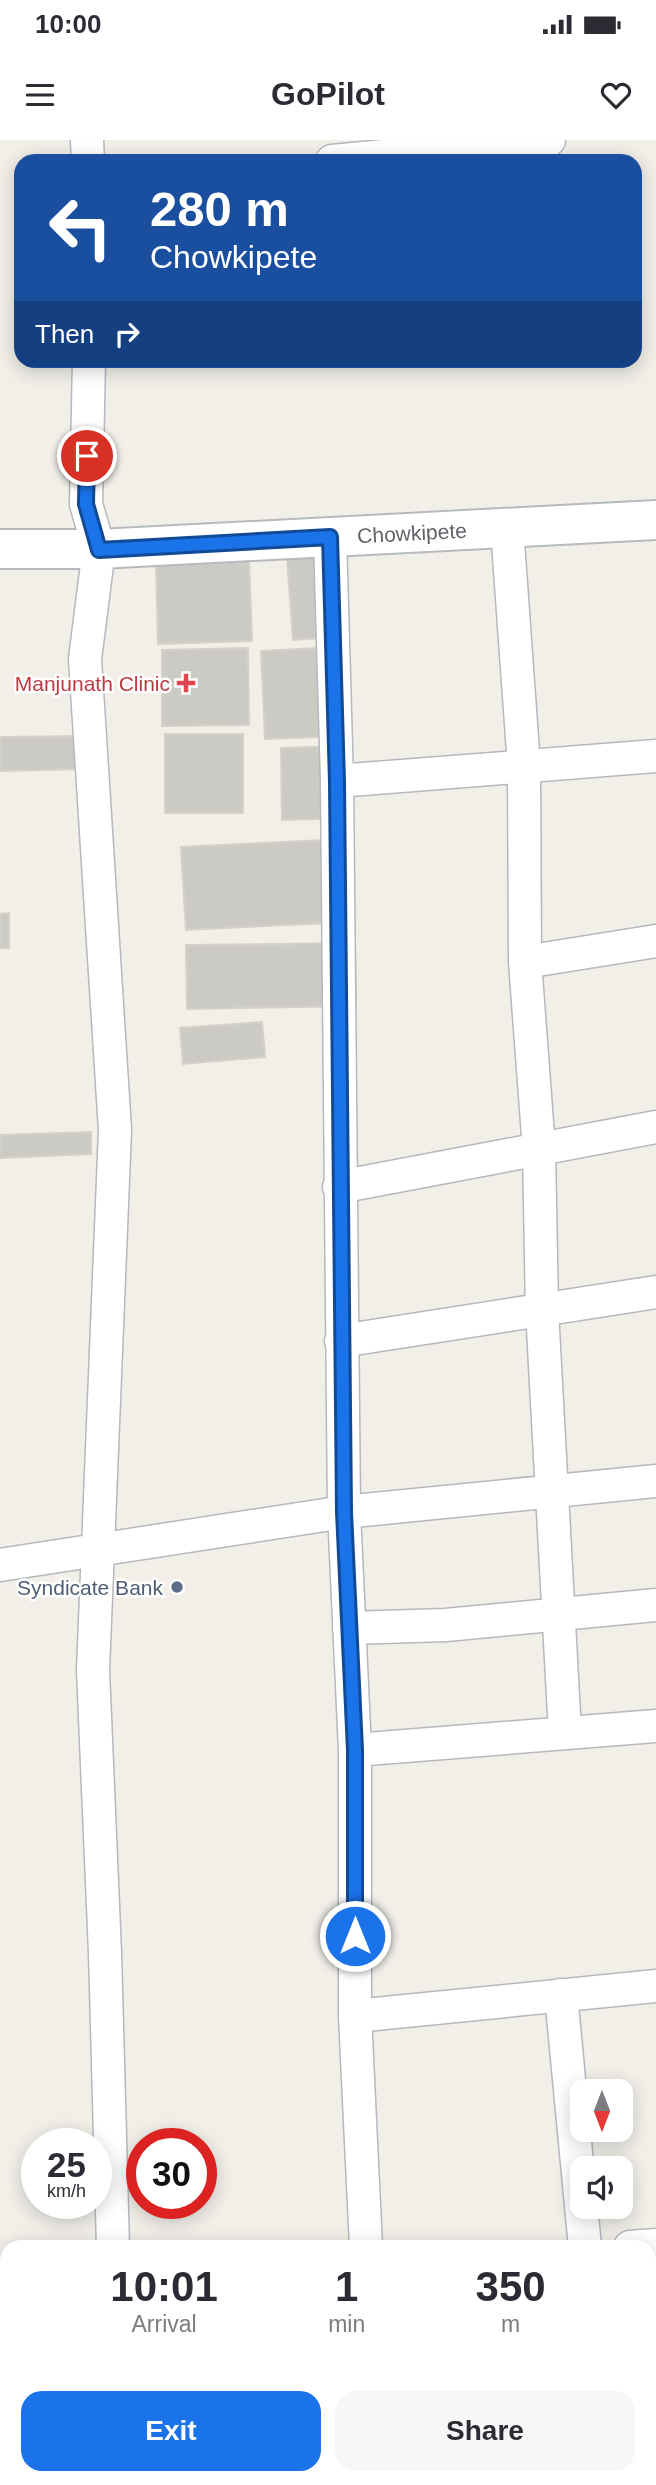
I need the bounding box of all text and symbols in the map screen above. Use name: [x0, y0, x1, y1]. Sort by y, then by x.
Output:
text: 10:00: [35, 9, 102, 39]
icon: menu: [21, 76, 59, 114]
text: GoPilot: [271, 76, 385, 112]
icon: heart: [597, 76, 635, 114]
icon: left: [35, 182, 126, 273]
text: 280 m: [150, 182, 289, 236]
text: Chowkipete: [150, 239, 317, 275]
icon: right: [108, 315, 146, 353]
text: Then: [35, 319, 94, 349]
pin: [57, 426, 117, 486]
icon: arrive: [68, 437, 106, 475]
street label: Chowkipete: [357, 519, 467, 547]
place label: Manjunath Clinic: [15, 672, 170, 695]
marker: Manjunath Clinic: [176, 673, 196, 693]
place label: Syndicate Bank: [17, 1576, 163, 1599]
marker: Syndicate Bank: [169, 1579, 185, 1595]
position arrow: [318, 1899, 392, 1973]
north arrow: [570, 2079, 634, 2142]
map controls: [570, 2079, 633, 2219]
speed limit sign: 30: [126, 2128, 217, 2219]
text: 25: [47, 2145, 86, 2184]
button: sound: [570, 2156, 633, 2219]
text: km/h: [47, 2181, 86, 2201]
text: 10:01: [110, 2263, 218, 2310]
text: 1: [335, 2263, 358, 2310]
text: 350: [476, 2263, 546, 2310]
text: Arrival: [131, 2311, 197, 2337]
text: min: [328, 2311, 365, 2337]
text: m: [501, 2311, 520, 2337]
button: Exit: [21, 2391, 321, 2471]
button: Share: [335, 2391, 635, 2471]

